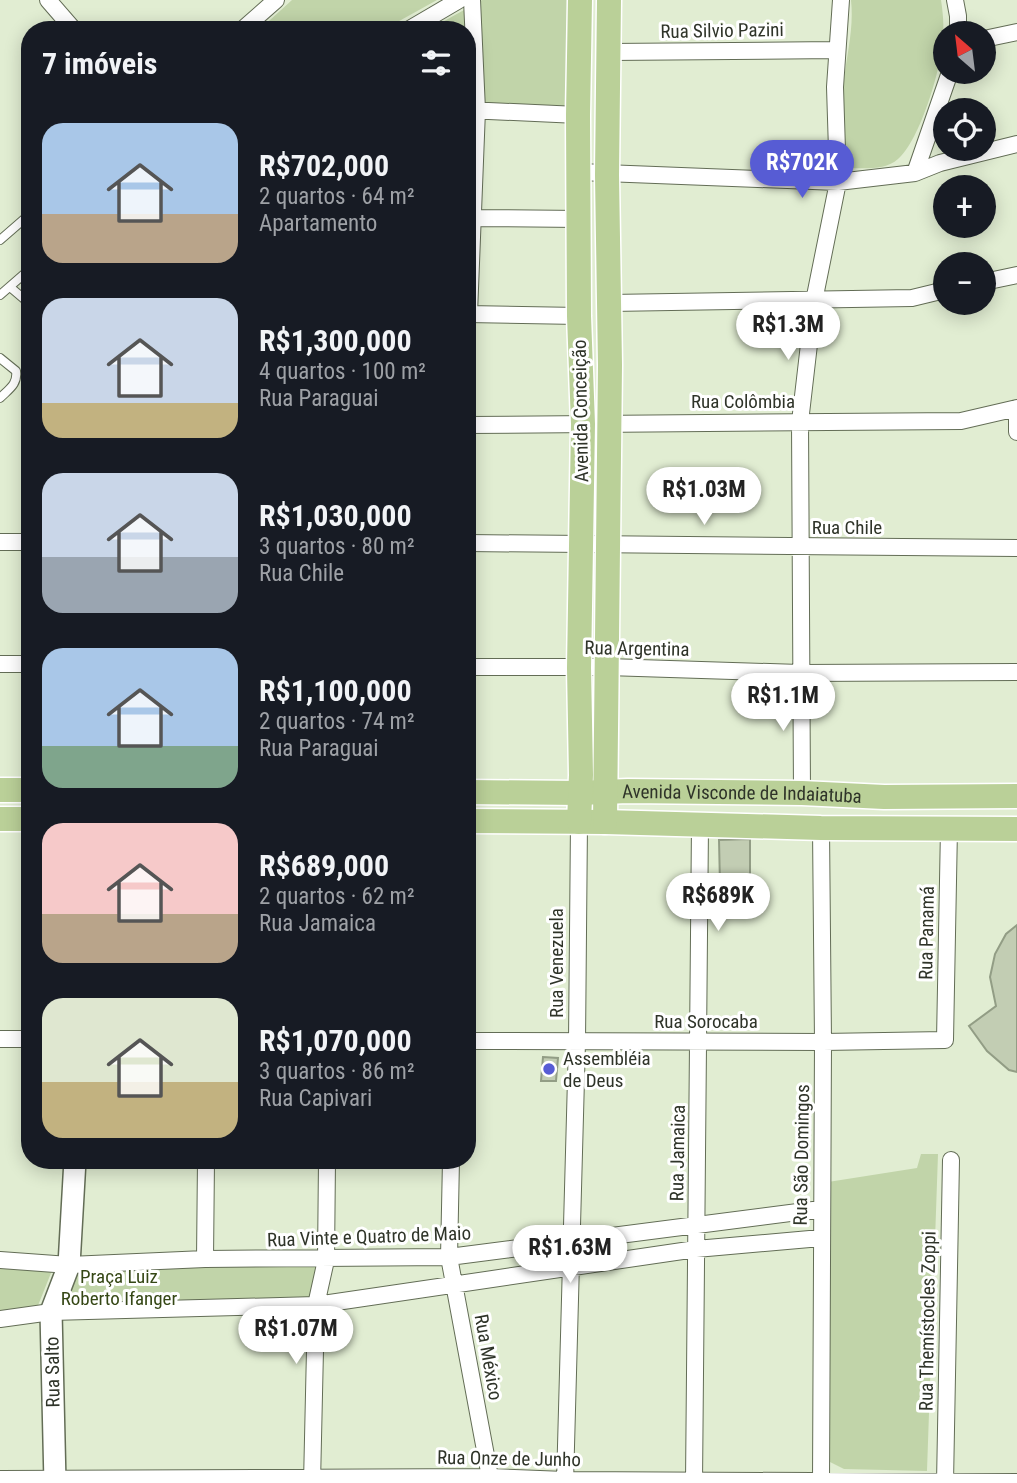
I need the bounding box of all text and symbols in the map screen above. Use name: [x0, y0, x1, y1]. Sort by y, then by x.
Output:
street label: Rua Silvio Pazini: [660, 18, 784, 43]
north arrow: [933, 21, 996, 84]
map controls: [933, 21, 996, 315]
icon: filters: [417, 44, 455, 82]
text: 7 imóveis: [42, 46, 157, 81]
button: locate: [933, 98, 996, 161]
pin: R$702K: [745, 140, 859, 200]
text: R$702,000: [259, 148, 389, 183]
text: R$702K: [766, 149, 838, 176]
icon: home: [98, 151, 182, 235]
button: +: [933, 175, 996, 238]
text: 2 quartos · 64 m²: [259, 183, 415, 210]
text: Apartamento: [259, 210, 377, 237]
button: −: [933, 252, 996, 315]
pin: R$1.3M: [731, 302, 845, 362]
text: R$1.3M: [752, 311, 824, 338]
text: R$1,300,000: [259, 323, 412, 358]
icon: home: [98, 326, 182, 410]
street label: Avenida Conceição: [568, 339, 593, 483]
text: 4 quartos · 100 m²: [259, 358, 426, 385]
text: Rua Paraguai: [259, 385, 379, 412]
street label: Rua Colômbia: [691, 390, 795, 413]
pin: R$1.03M: [639, 468, 769, 527]
text: R$1.03M: [662, 476, 746, 503]
text: R$1,030,000: [259, 498, 412, 533]
icon: home: [98, 501, 182, 585]
street label: Rua Chile: [812, 516, 882, 539]
text: 3 quartos · 80 m²: [259, 533, 415, 560]
text: Rua Chile: [259, 560, 344, 587]
street label: Rua Argentina: [584, 636, 690, 661]
text: R$1,100,000: [259, 673, 412, 708]
pin: R$1.1M: [726, 674, 840, 733]
icon: home: [98, 676, 182, 760]
text: R$1.1M: [747, 682, 819, 709]
text: 2 quartos · 74 m²: [259, 708, 415, 735]
text: Rua Paraguai: [259, 735, 379, 762]
street label: Avenida Visconde de Indaiatuba: [622, 780, 862, 808]
text: R$689,000: [259, 848, 389, 883]
icon: home: [98, 851, 182, 935]
pin: R$689K: [661, 874, 775, 933]
text: R$689K: [682, 882, 754, 909]
text: 2 quartos · 62 m²: [259, 883, 415, 910]
street label: Rua Panamá: [914, 886, 939, 980]
street label: Rua Venezuela: [545, 908, 568, 1018]
text: Rua Jamaica: [259, 910, 376, 937]
street label: Rua Sorocaba: [654, 1010, 758, 1033]
text: R$1,070,000: [259, 1023, 412, 1058]
icon: home: [98, 1026, 182, 1110]
place label: Assembléia de Deus: [563, 1047, 651, 1092]
text: 3 quartos · 86 m²: [259, 1058, 415, 1085]
marker: Assembléia de Deus: [541, 1061, 557, 1077]
street label: Rua São Domingos: [789, 1084, 814, 1226]
text: Rua Capivari: [259, 1085, 372, 1112]
street label: Rua Jamaica: [665, 1104, 690, 1202]
street label: Rua Vinte e Quatro de Maio: [267, 1221, 471, 1252]
pin: R$1.63M: [505, 1226, 635, 1285]
street label: Rua Themístocles Zoppi: [914, 1231, 941, 1411]
text: R$1.63M: [528, 1234, 612, 1261]
park label: Praça Luiz Roberto Ifanger: [61, 1265, 178, 1310]
pin: R$1.07M: [231, 1306, 361, 1366]
street label: Rua México: [470, 1312, 507, 1402]
text: R$1.07M: [254, 1315, 338, 1342]
street label: Rua Salto: [40, 1336, 65, 1408]
street label: Rua Onze de Junho: [437, 1446, 581, 1471]

